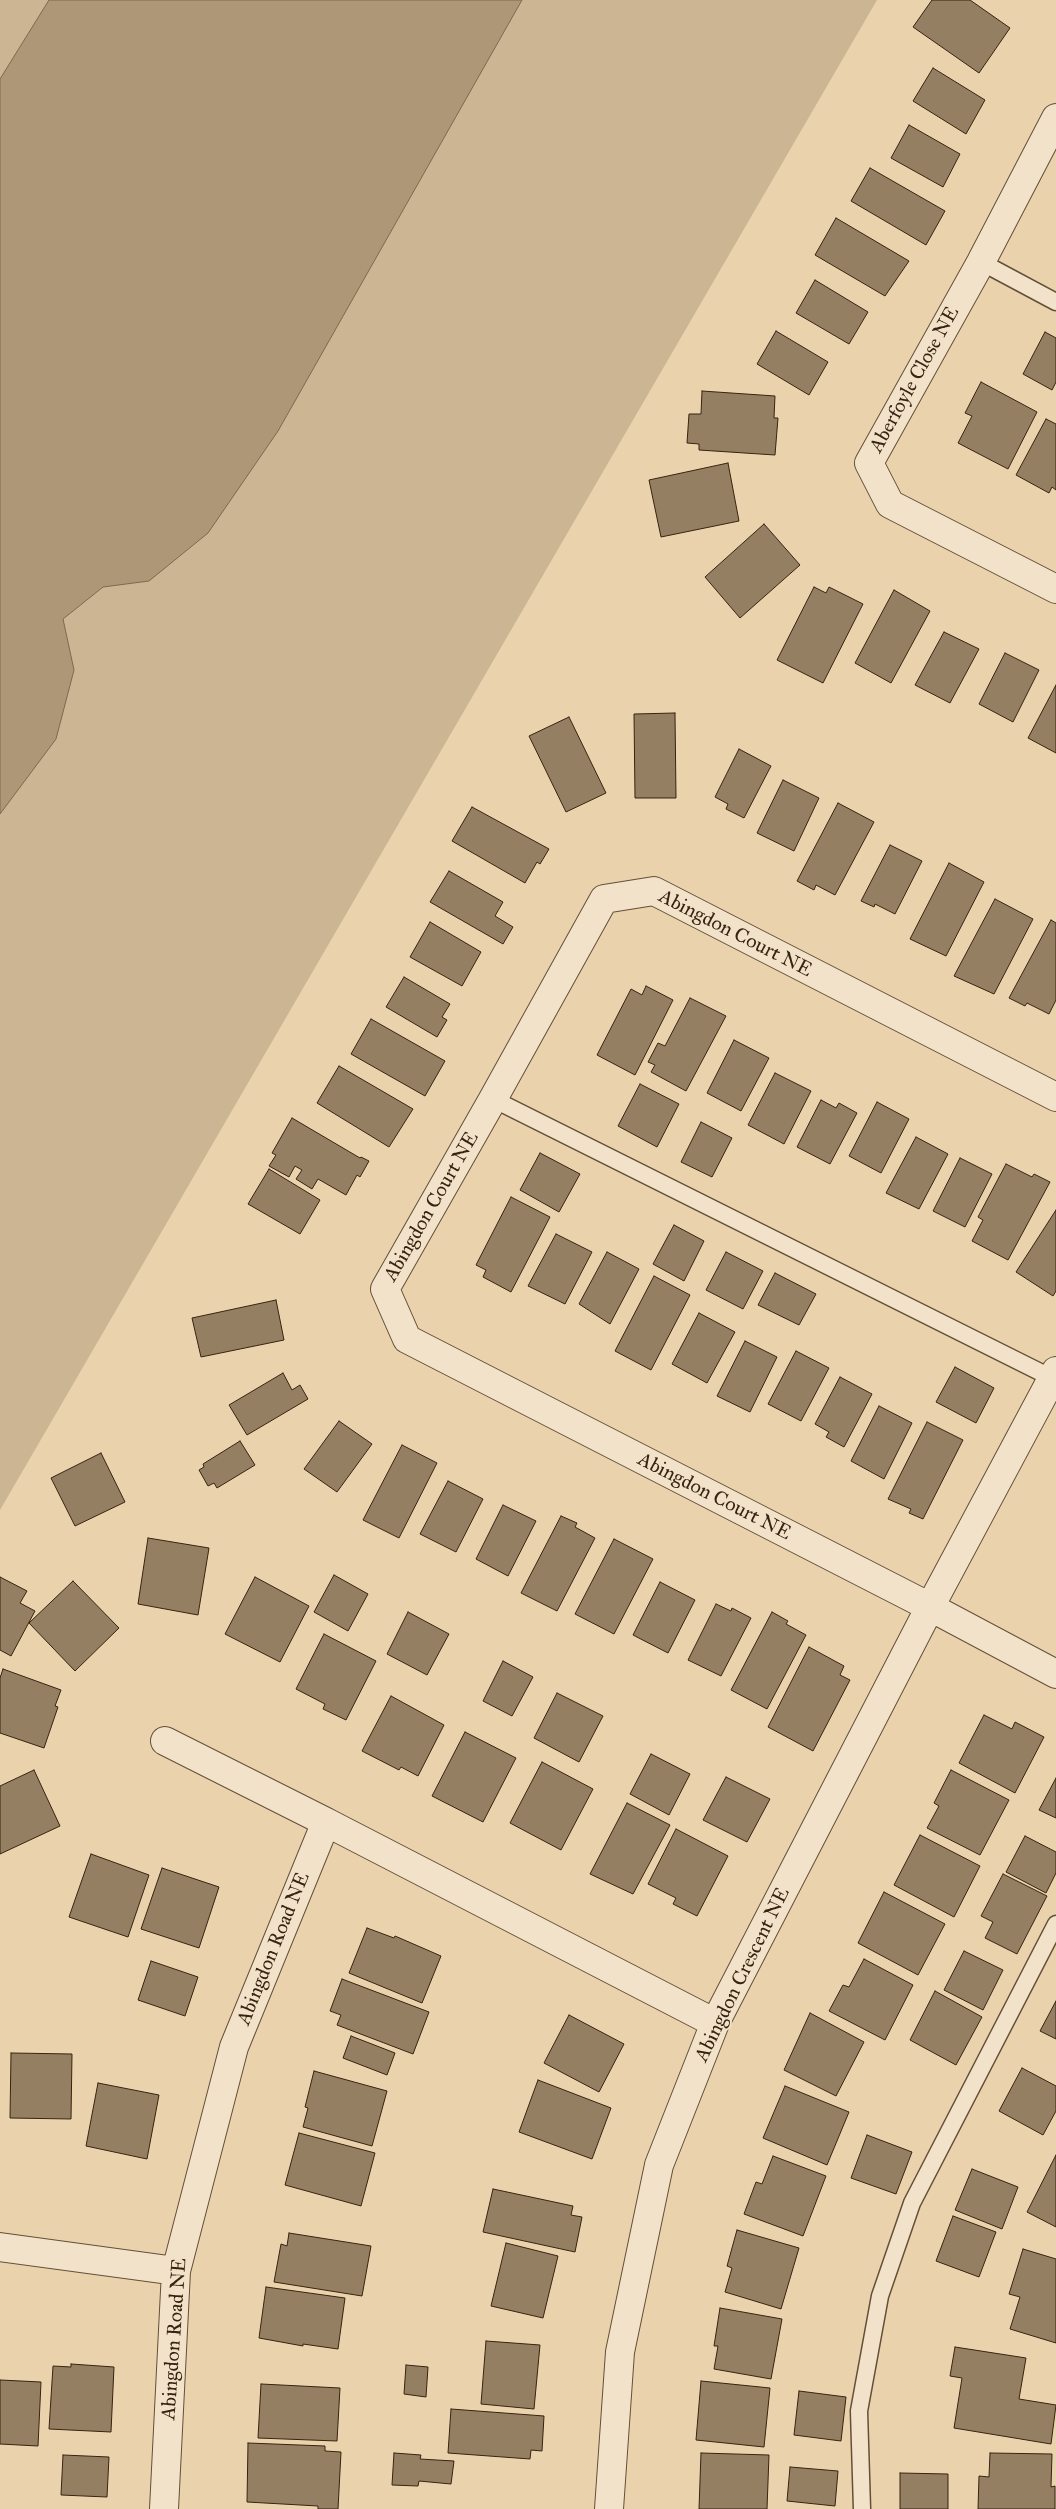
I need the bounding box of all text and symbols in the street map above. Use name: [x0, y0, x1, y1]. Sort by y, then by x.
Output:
street label: Aberfoyle Close NE: [865, 303, 965, 457]
street label: Abingdon Court NE: [654, 885, 816, 983]
street label: Abingdon Court NE: [379, 1128, 485, 1286]
street label: Abingdon Court NE: [633, 1448, 795, 1546]
street label: Abingdon Road NE: [232, 1869, 316, 2029]
street label: Abingdon Crescent NE: [690, 1884, 796, 2066]
street label: Abingdon Road NE: [157, 2257, 193, 2421]

